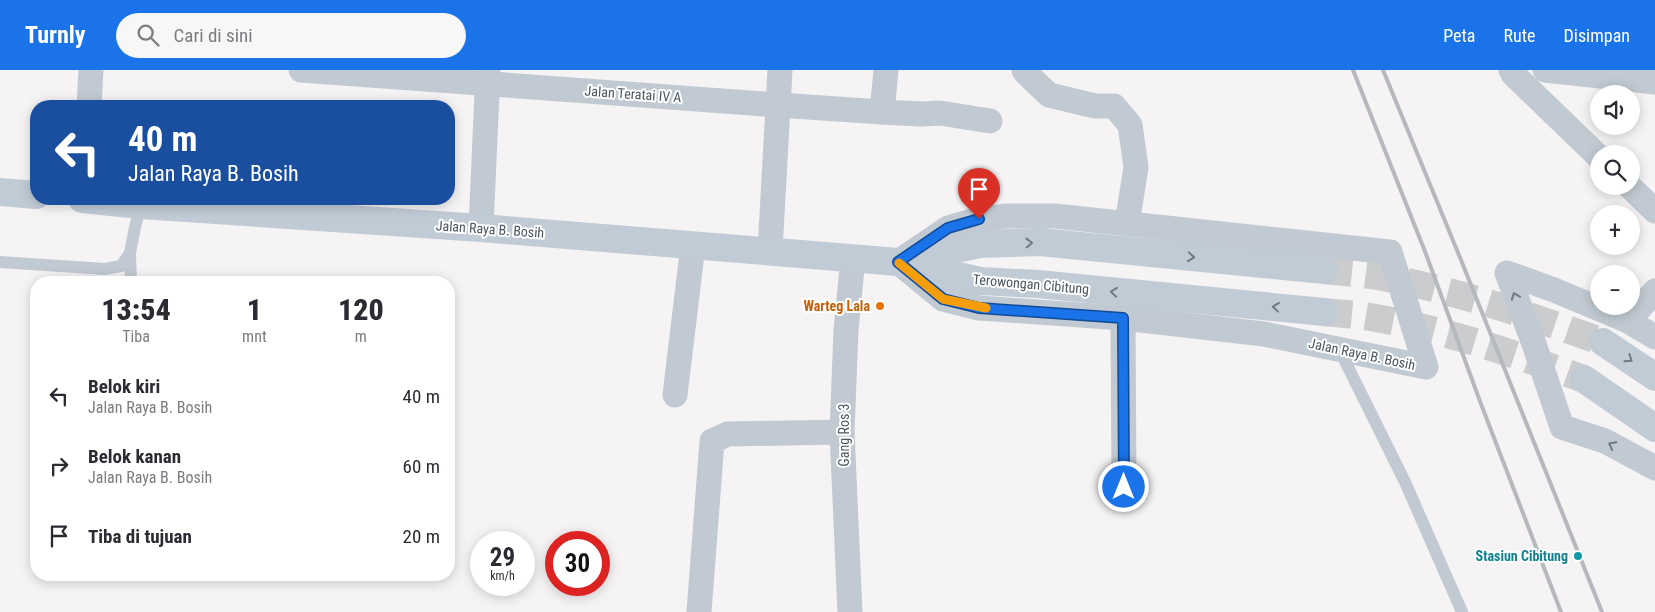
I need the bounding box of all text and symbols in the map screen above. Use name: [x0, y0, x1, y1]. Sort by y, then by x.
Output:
search box: [116, 13, 466, 58]
text: Turnly: [25, 21, 86, 49]
icon: search: [134, 21, 162, 49]
text: Cari di sini: [174, 24, 253, 47]
text: Peta: [1443, 25, 1475, 46]
text: Rute: [1503, 25, 1535, 46]
text: Disimpan: [1563, 25, 1630, 46]
street label: Jalan Teratai IV A: [584, 83, 682, 105]
map controls: [1590, 85, 1640, 315]
button: sound: [1590, 85, 1640, 135]
text: 40 m: [128, 119, 197, 160]
icon: left: [45, 120, 110, 185]
button: search: [1590, 145, 1640, 195]
text: Jalan Raya B. Bosih: [128, 161, 299, 186]
pin: [958, 168, 1000, 219]
icon: arrive: [965, 175, 993, 203]
button: +: [1590, 205, 1640, 255]
street label: Jalan Raya B. Bosih: [435, 217, 545, 241]
one-way arrow: [1025, 237, 1033, 248]
one-way arrow: [1187, 251, 1195, 262]
button: −: [1590, 265, 1640, 315]
street label: Terowongan Cibitung: [972, 271, 1090, 297]
one-way arrow: [1110, 287, 1118, 298]
text: 13:54: [101, 292, 171, 327]
text: 1: [247, 292, 262, 327]
text: 120: [338, 292, 384, 327]
one-way arrow: [1511, 292, 1521, 300]
place label: Warteg Lala: [803, 298, 870, 314]
marker: Warteg Lala: [874, 300, 886, 312]
one-way arrow: [1272, 302, 1280, 313]
text: Tiba: [122, 327, 150, 346]
text: mnt: [242, 327, 267, 346]
text: m: [355, 327, 367, 346]
street label: Jalan Raya B. Bosih: [1307, 335, 1417, 373]
one-way arrow: [1624, 353, 1633, 363]
text: Belok kiri: [88, 375, 160, 398]
icon: left: [45, 382, 73, 410]
text: 40 m: [403, 385, 440, 408]
text: Jalan Raya B. Bosih: [88, 398, 212, 417]
street label: Gang Ros 3: [836, 404, 852, 466]
one-way arrow: [1609, 441, 1618, 451]
text: Belok kanan: [88, 445, 181, 468]
icon: right: [45, 452, 73, 480]
text: 60 m: [403, 455, 440, 478]
position arrow: [1097, 460, 1149, 512]
text: Jalan Raya B. Bosih: [88, 468, 212, 487]
icon: arrive: [45, 522, 73, 550]
text: Tiba di tujuan: [88, 525, 192, 548]
text: 20 m: [403, 525, 440, 548]
speed limit sign: 30: [545, 531, 610, 596]
text: 29: [490, 543, 515, 572]
place label: Stasiun Cibitung: [1476, 548, 1568, 564]
marker: Stasiun Cibitung: [1572, 550, 1584, 562]
text: km/h: [490, 569, 515, 583]

